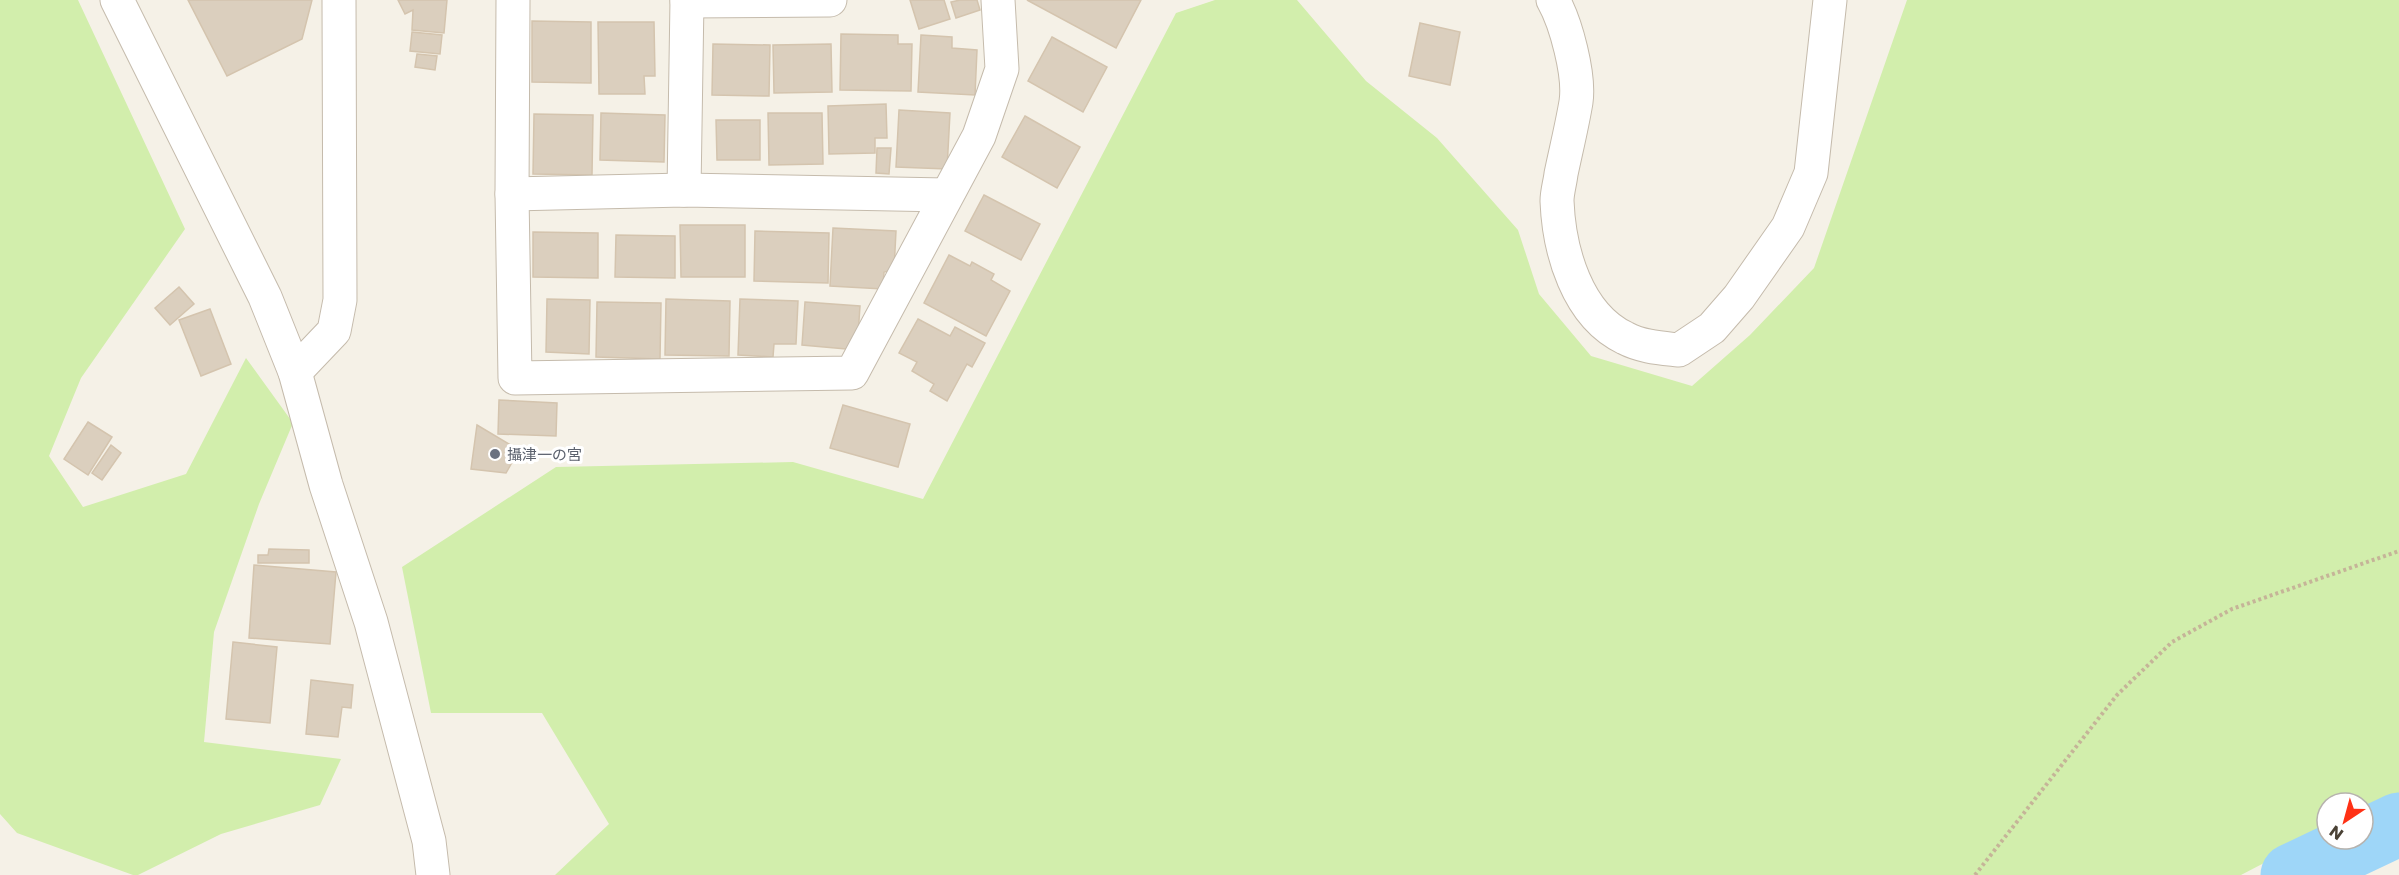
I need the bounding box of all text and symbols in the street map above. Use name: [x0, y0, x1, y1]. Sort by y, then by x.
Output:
place label: 攝津一の宮: [507, 444, 582, 465]
marker: 攝津一の宮: [488, 447, 502, 461]
north arrow: [2315, 791, 2375, 851]
text: N: [2325, 820, 2348, 846]

